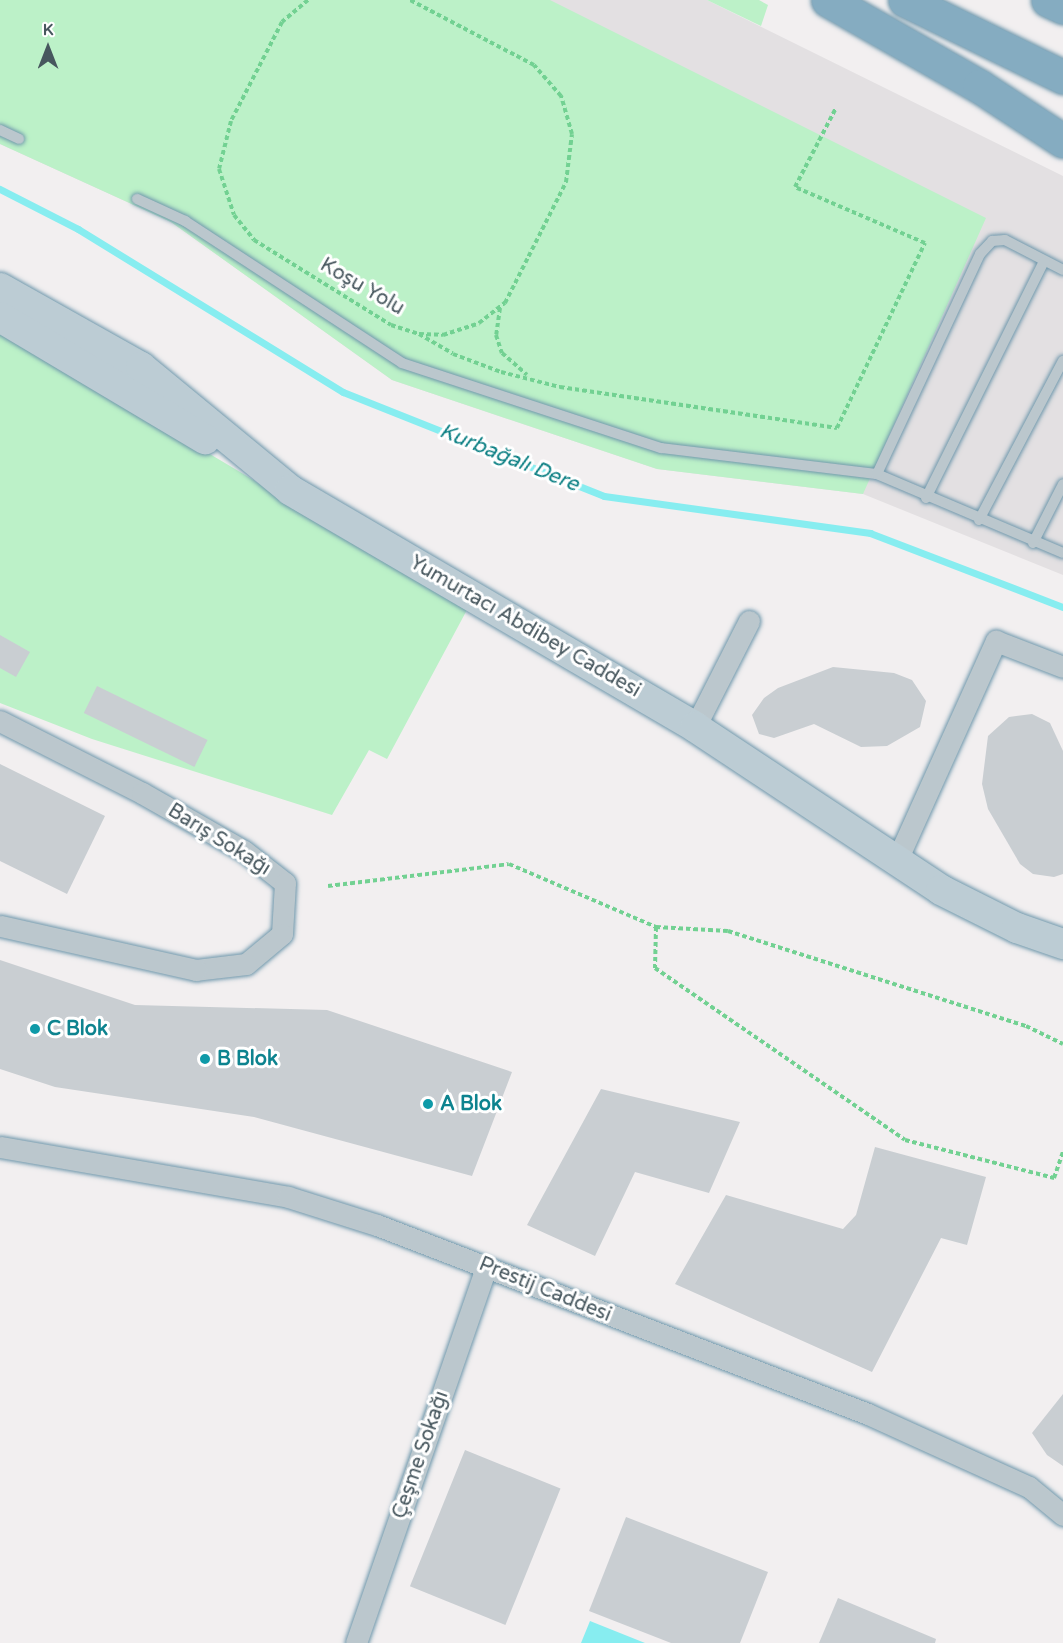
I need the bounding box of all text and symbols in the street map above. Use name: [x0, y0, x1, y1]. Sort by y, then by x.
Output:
north arrow: [18, 18, 78, 78]
text: K: [43, 20, 53, 40]
street label: Koşu Yolu: [316, 253, 408, 321]
water label: Kurbağalı Dere: [436, 419, 582, 497]
street label: Yumurtacı Abdibey Caddesi: [405, 551, 645, 703]
street label: Barış Sokağı: [163, 799, 275, 881]
place label: C Blok: [47, 1017, 108, 1041]
marker: C Blok: [28, 1022, 42, 1036]
place label: B Blok: [217, 1047, 278, 1071]
marker: B Blok: [198, 1052, 212, 1066]
place label: A Blok: [440, 1092, 502, 1116]
marker: A Blok: [421, 1097, 435, 1111]
street label: Prestij Caddesi: [475, 1253, 615, 1327]
street label: Çeşme Sokağı: [388, 1388, 454, 1522]

